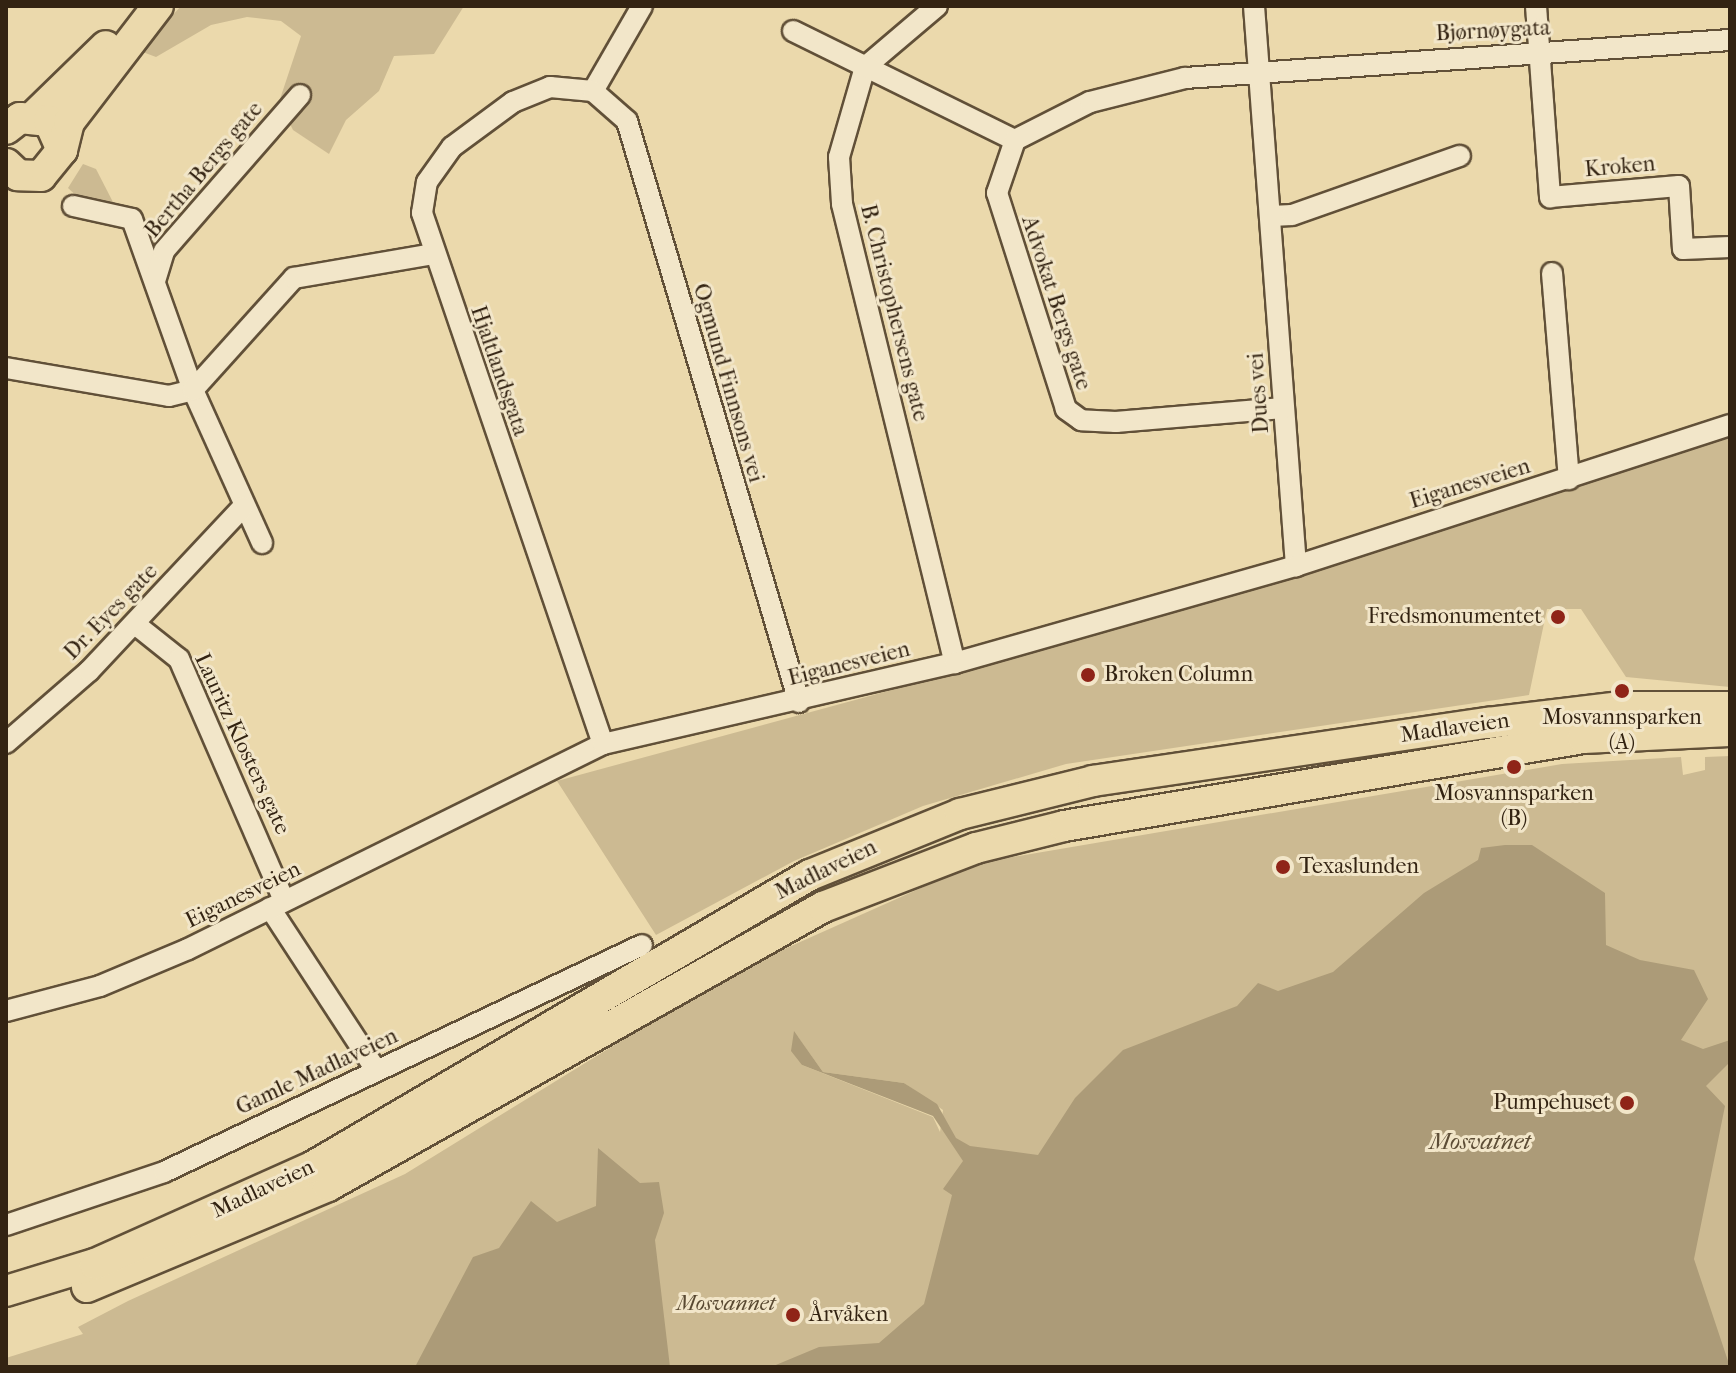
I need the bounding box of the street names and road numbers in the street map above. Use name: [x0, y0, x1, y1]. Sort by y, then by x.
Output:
street label: Bjørnøygata: [1435, 15, 1551, 47]
street label: Bertha Bergs gate: [139, 97, 269, 243]
street label: Kroken: [1584, 151, 1656, 183]
street label: B. Christophersens gate: [854, 202, 934, 424]
street label: Advokat Bergs gate: [1015, 213, 1097, 393]
street label: Ogmund Finnsons vei: [687, 281, 769, 485]
street label: Hjaltlandsgata: [464, 302, 534, 440]
street label: Dues vei: [1243, 352, 1275, 434]
street label: Eiganesveien: [1406, 453, 1534, 515]
street label: Dr. Eyes gate: [59, 559, 163, 665]
street label: Eiganesveien: [785, 636, 913, 692]
street label: Lauritz Klosters gate: [188, 649, 296, 839]
street label: Madlaveien: [1399, 707, 1511, 749]
street label: Madlaveien: [771, 834, 881, 906]
street label: Eiganesveien: [181, 856, 305, 934]
street label: Gamle Madlaveien: [232, 1023, 402, 1121]
street label: Madlaveien: [208, 1154, 318, 1224]

